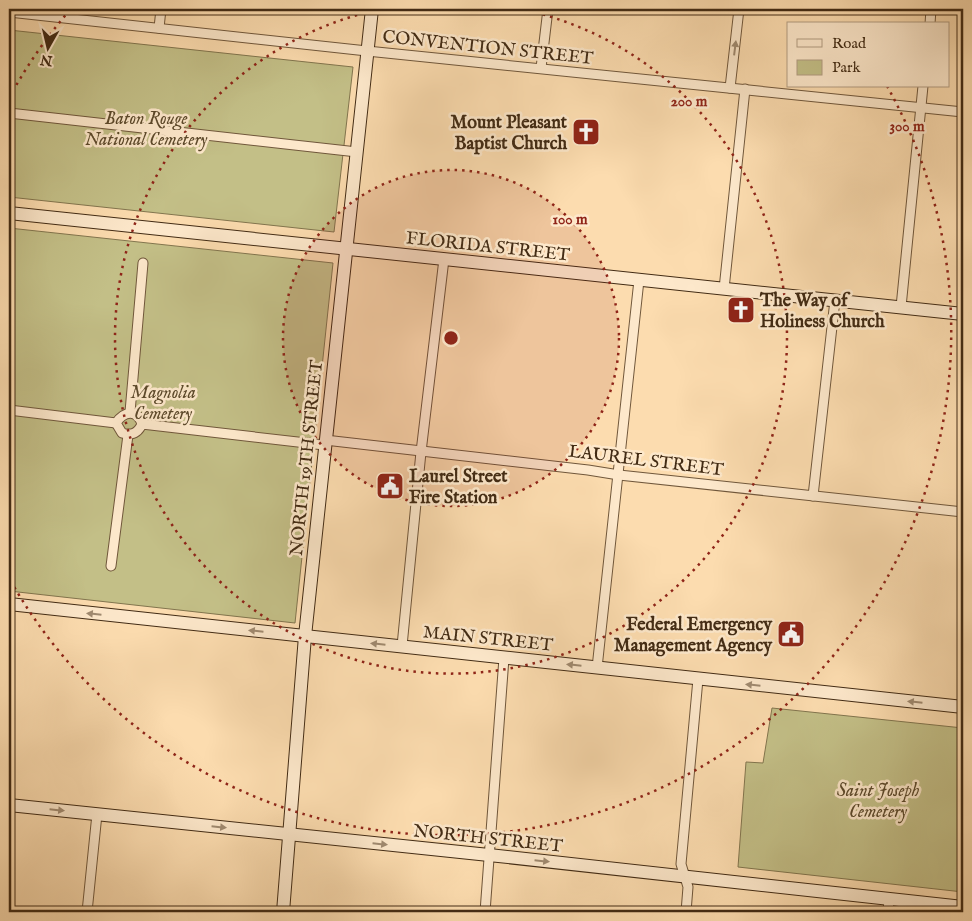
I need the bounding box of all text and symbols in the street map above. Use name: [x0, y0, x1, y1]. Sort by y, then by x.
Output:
north arrow: [22, 22, 72, 72]
legend: [787, 22, 950, 88]
street label: CONVENTION STREET: [381, 26, 594, 71]
text: Road: [832, 34, 867, 53]
one-way arrow: [731, 40, 739, 56]
text: N: [39, 50, 55, 70]
text: Park: [832, 58, 862, 77]
text: 200 m: [671, 92, 708, 111]
park label: Baton Rouge National Cemetery: [85, 108, 208, 152]
place label: Mount Pleasant Baptist Church: [451, 112, 568, 156]
church icon: Mount Pleasant Baptist Church: [571, 117, 601, 147]
text: 300 m: [889, 117, 925, 136]
text: 100 m: [552, 210, 588, 229]
street label: FLORIDA STREET: [405, 227, 571, 268]
place label: The Way of Holiness Church: [759, 290, 885, 334]
church icon: The Way of Holiness Church: [726, 295, 756, 325]
centre of rings: [442, 329, 460, 347]
street label: NORTH 19TH STREET: [286, 359, 329, 557]
park label: Magnolia Cemetery: [130, 382, 196, 426]
street label: LAUREL STREET: [567, 441, 725, 482]
place label: Laurel Street Fire Station: [409, 466, 508, 510]
public building icon: Laurel Street Fire Station: [375, 471, 405, 501]
one-way arrow: [86, 610, 102, 618]
place label: Federal Emergency Management Agency: [614, 614, 773, 658]
public building icon: Federal Emergency Management Agency: [776, 619, 806, 649]
street label: MAIN STREET: [422, 621, 554, 658]
one-way arrow: [248, 627, 264, 635]
one-way arrow: [370, 640, 386, 648]
one-way arrow: [566, 661, 582, 669]
one-way arrow: [745, 681, 761, 689]
one-way arrow: [906, 698, 922, 706]
park label: Saint Joseph Cemetery: [837, 780, 920, 824]
one-way arrow: [50, 806, 66, 814]
street label: NORTH STREET: [412, 820, 564, 859]
one-way arrow: [211, 823, 227, 831]
one-way arrow: [373, 840, 389, 848]
one-way arrow: [534, 857, 550, 865]

